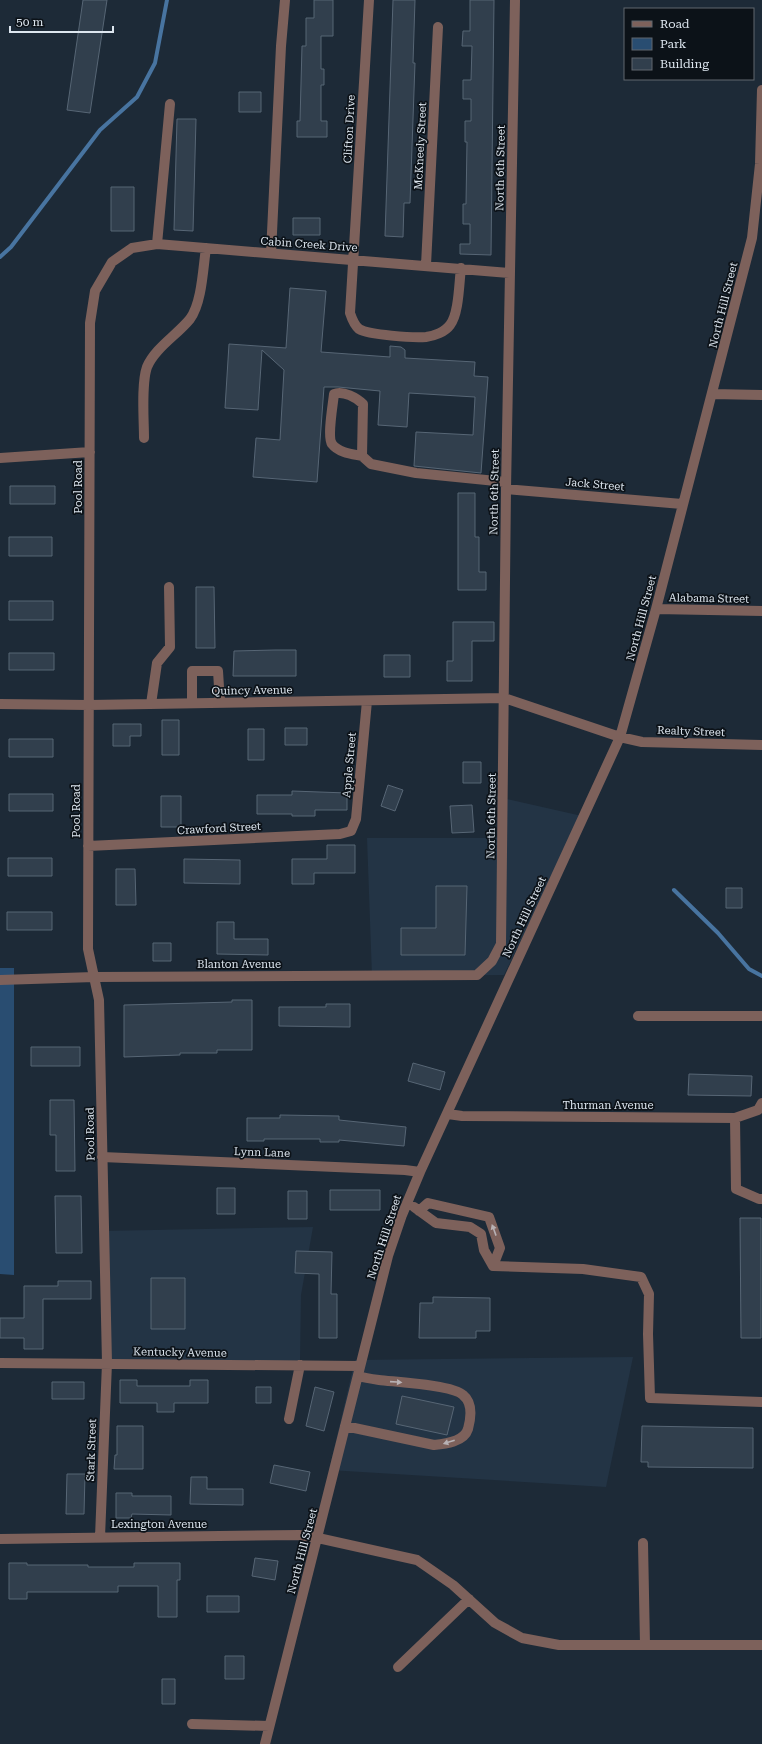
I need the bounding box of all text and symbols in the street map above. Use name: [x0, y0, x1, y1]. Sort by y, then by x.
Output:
scale bar: [10, 8, 113, 34]
legend: [624, 8, 754, 80]
text: 50 m: [16, 15, 43, 29]
text: Road: [660, 17, 690, 31]
text: Park: [660, 37, 687, 51]
text: Building: [660, 57, 709, 71]
street label: Clifton Drive: [341, 94, 358, 164]
street label: McKneely Street: [412, 102, 429, 190]
street label: North 6th Street: [493, 125, 508, 211]
street label: Cabin Creek Drive: [260, 235, 358, 254]
street label: North Hill Street: [707, 261, 740, 349]
street label: North 6th Street: [487, 449, 502, 535]
street label: Pool Road: [72, 460, 85, 514]
street label: Jack Street: [565, 475, 625, 494]
street label: North Hill Street: [624, 574, 659, 662]
street label: Alabama Street: [669, 591, 749, 606]
street label: Quincy Avenue: [211, 683, 293, 698]
street label: Realty Street: [657, 724, 725, 739]
street label: Apple Street: [340, 732, 359, 798]
street label: North 6th Street: [484, 773, 499, 859]
street label: Pool Road: [70, 784, 83, 838]
street label: Crawford Street: [177, 820, 261, 837]
street label: North Hill Street: [500, 875, 549, 960]
street label: Blanton Avenue: [197, 958, 281, 971]
street label: Thurman Avenue: [562, 1099, 654, 1112]
street label: Pool Road: [84, 1107, 97, 1161]
street label: Lynn Lane: [234, 1145, 290, 1160]
street label: North Hill Street: [365, 1193, 404, 1281]
one-way arrow: [490, 1223, 496, 1235]
street label: Kentucky Avenue: [133, 1345, 227, 1360]
one-way arrow: [390, 1378, 402, 1385]
street label: Stark Street: [84, 1418, 99, 1482]
one-way arrow: [443, 1439, 455, 1445]
street label: North Hill Street: [285, 1507, 320, 1595]
street label: Lexington Avenue: [111, 1518, 207, 1531]

